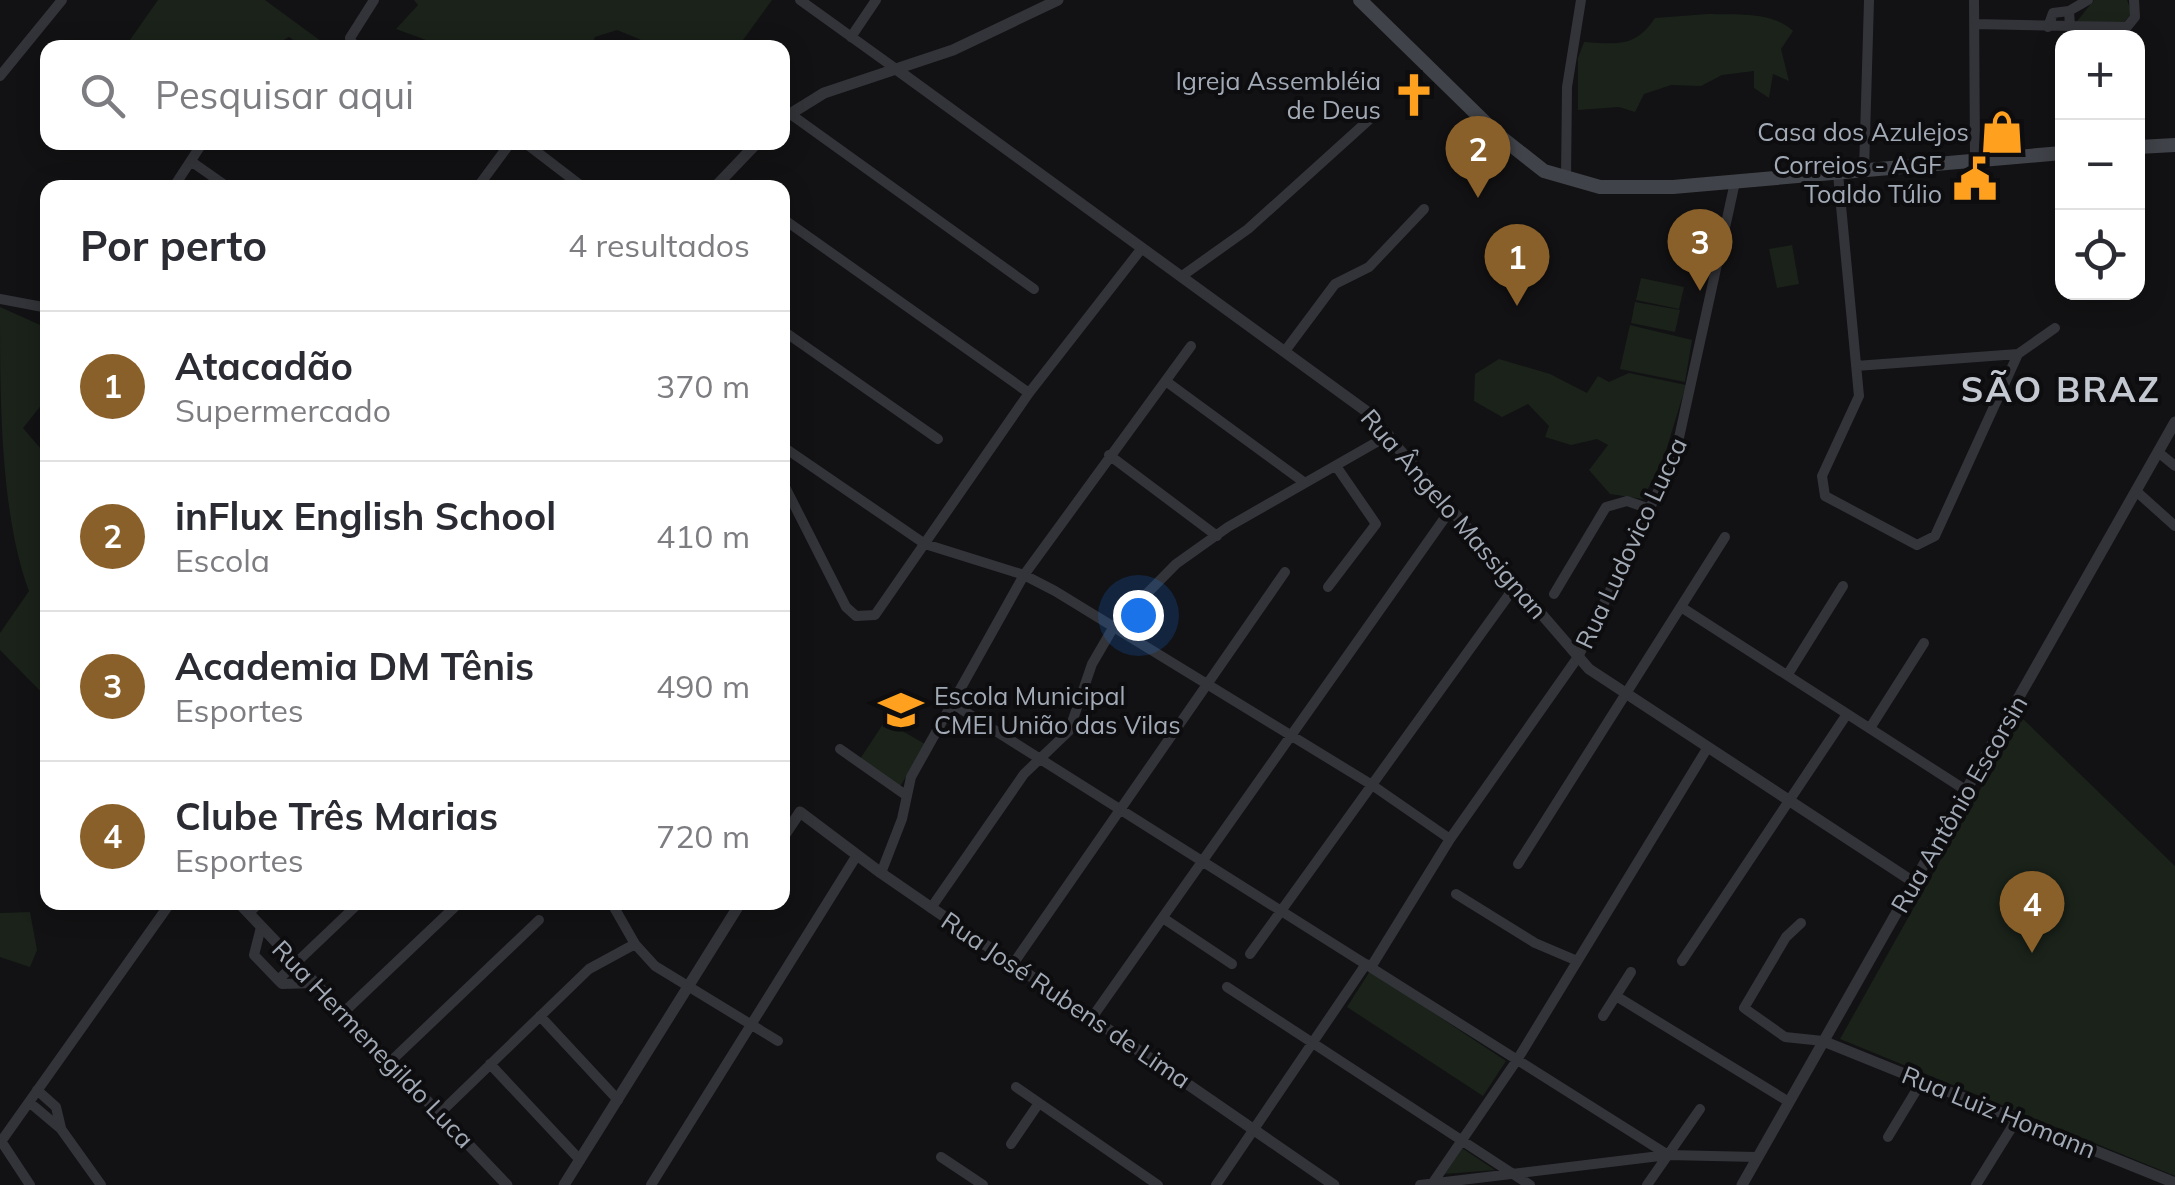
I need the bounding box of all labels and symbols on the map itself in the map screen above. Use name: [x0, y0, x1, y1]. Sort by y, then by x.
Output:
place label: Igreja Assembléia de Deus: [1175, 65, 1381, 125]
church icon: Igreja Assembléia de Deus: [1390, 71, 1438, 119]
shop icon: Casa dos Azulejos: [1978, 108, 2026, 156]
pin: 2: [1446, 116, 1510, 198]
place label: Casa dos Azulejos: [1757, 116, 1969, 147]
place label: Correios - AGF Toaldo Túlio: [1773, 149, 1942, 209]
public building icon: Correios - AGF Toaldo Túlio: [1951, 155, 1999, 203]
pin: 3: [1668, 208, 1732, 291]
pin: 1: [1484, 224, 1550, 306]
district label: SÃO BRAZ: [1961, 367, 2161, 411]
street label: Rua Ângelo Massignan: [1355, 402, 1554, 625]
street label: Rua Ludovico Lucca: [1568, 432, 1693, 653]
your location: [1113, 590, 1164, 641]
place label: Escola Municipal CMEI União das Vilas: [934, 680, 1181, 740]
school or university icon: Escola Municipal CMEI União das Vilas: [877, 686, 925, 734]
street label: Rua Antônio Escorsin: [1884, 690, 2033, 918]
pin: 4: [2000, 870, 2064, 953]
street label: Rua José Rubens de Lima: [936, 905, 1197, 1095]
street label: Rua Hermenegildo Luca: [266, 933, 481, 1154]
street label: Rua Luiz Homann: [1898, 1059, 2101, 1165]

